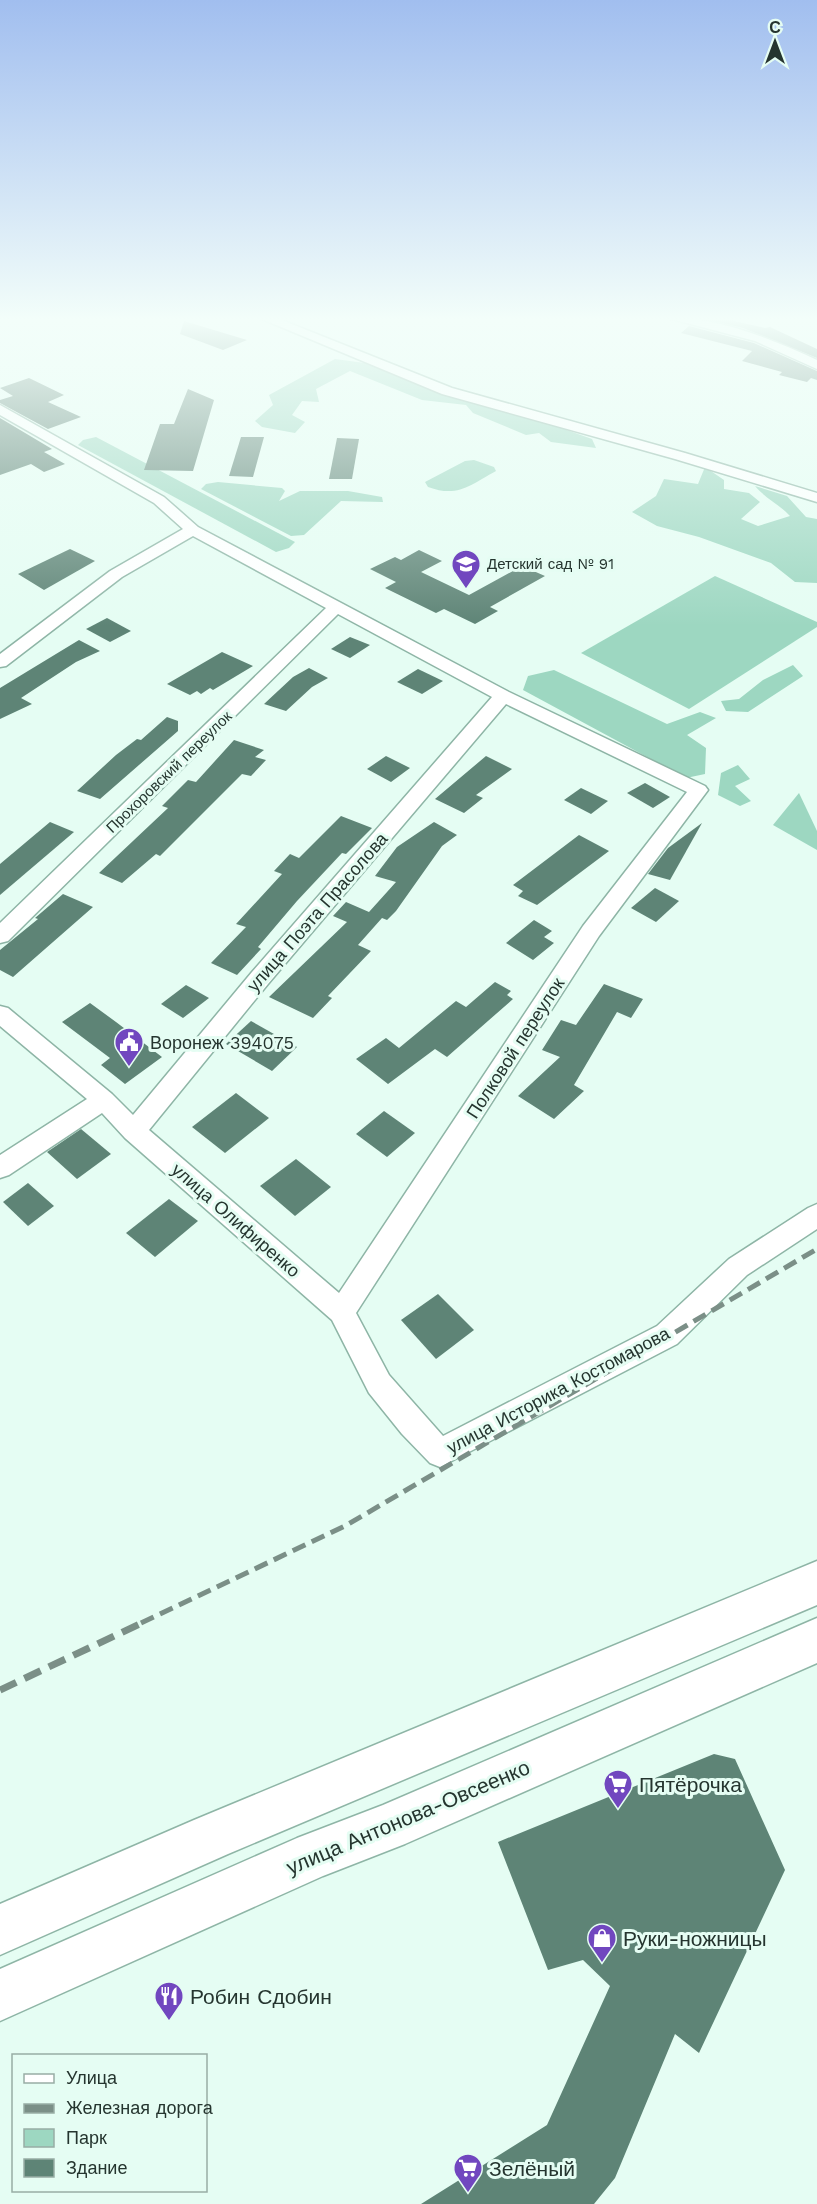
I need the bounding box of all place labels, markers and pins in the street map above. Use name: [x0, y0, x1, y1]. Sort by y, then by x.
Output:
school or university icon: Детский сад № 91: [450, 548, 482, 590]
place label: Детский сад № 91: [487, 555, 614, 573]
public building icon: Воронеж 394075: [113, 1026, 145, 1068]
place label: Воронеж 394075: [150, 1032, 294, 1053]
supermarket icon: Пятёрочка: [602, 1768, 634, 1810]
place label: Пятёрочка: [639, 1772, 742, 1797]
shop icon: Руки-ножницы: [586, 1922, 618, 1964]
place label: Руки-ножницы: [623, 1926, 767, 1951]
restaurant icon: Робин Сдобин: [153, 1980, 185, 2022]
place label: Робин Сдобин: [190, 1984, 332, 2009]
supermarket icon: Зелёный: [452, 2152, 484, 2194]
place label: Зелёный: [489, 2156, 575, 2181]

